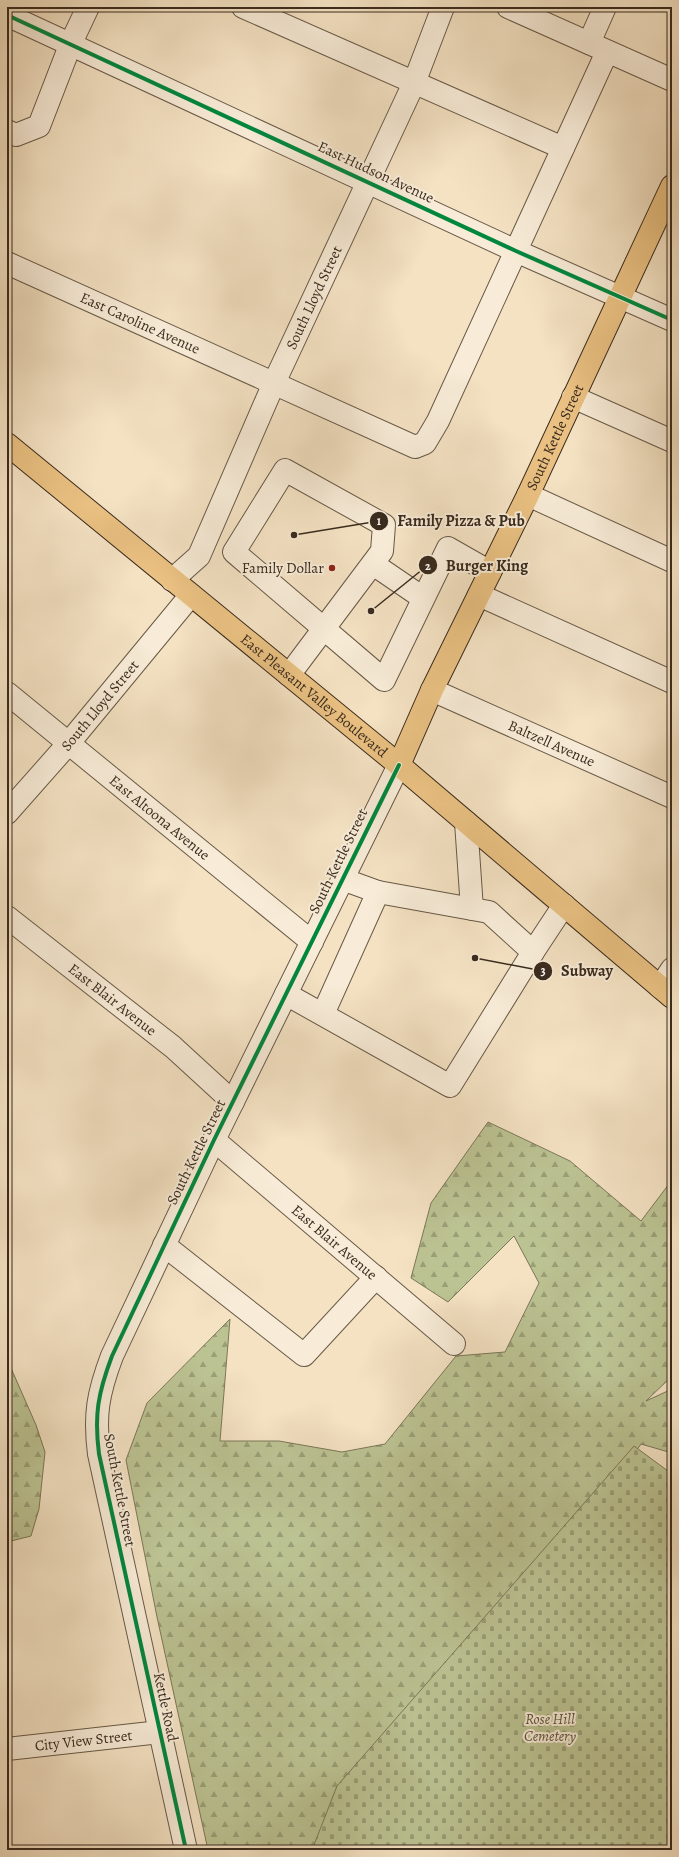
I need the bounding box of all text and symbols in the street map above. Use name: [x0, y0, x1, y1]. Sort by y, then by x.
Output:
street label: East Hudson Avenue: [315, 136, 438, 208]
street label: South Lloyd Street: [281, 242, 347, 353]
street label: East Caroline Avenue: [77, 287, 204, 359]
street label: South Kettle Street: [522, 381, 588, 494]
callout: Family Pizza & Pub: [369, 507, 533, 535]
text: Family Pizza & Pub: [397, 510, 525, 532]
text: 1: [377, 513, 382, 529]
callout: Burger King: [418, 551, 536, 579]
text: Burger King: [446, 555, 529, 577]
place label: Family Dollar: [242, 558, 324, 578]
text: 2: [425, 558, 431, 574]
marker: Family Dollar: [327, 563, 337, 573]
street label: East Pleasant Valley Boulevard: [236, 629, 393, 762]
street label: South Lloyd Street: [56, 656, 143, 755]
street label: Baltzell Avenue: [505, 715, 599, 772]
street label: East Altoona Avenue: [105, 770, 214, 865]
street label: South Kettle Street: [304, 805, 372, 917]
callout: Subway: [533, 957, 621, 985]
street label: East Blair Avenue: [64, 959, 161, 1041]
text: Subway: [561, 960, 613, 982]
text: 3: [540, 963, 546, 979]
street label: South Kettle Street: [162, 1096, 230, 1208]
street label: East Blair Avenue: [287, 1200, 382, 1285]
street label: South Kettle Street: [99, 1432, 141, 1548]
street label: Kettle Road: [149, 1671, 183, 1744]
park label: Rose Hill Cemetery: [524, 1709, 576, 1746]
street label: City View Street: [34, 1725, 133, 1756]

